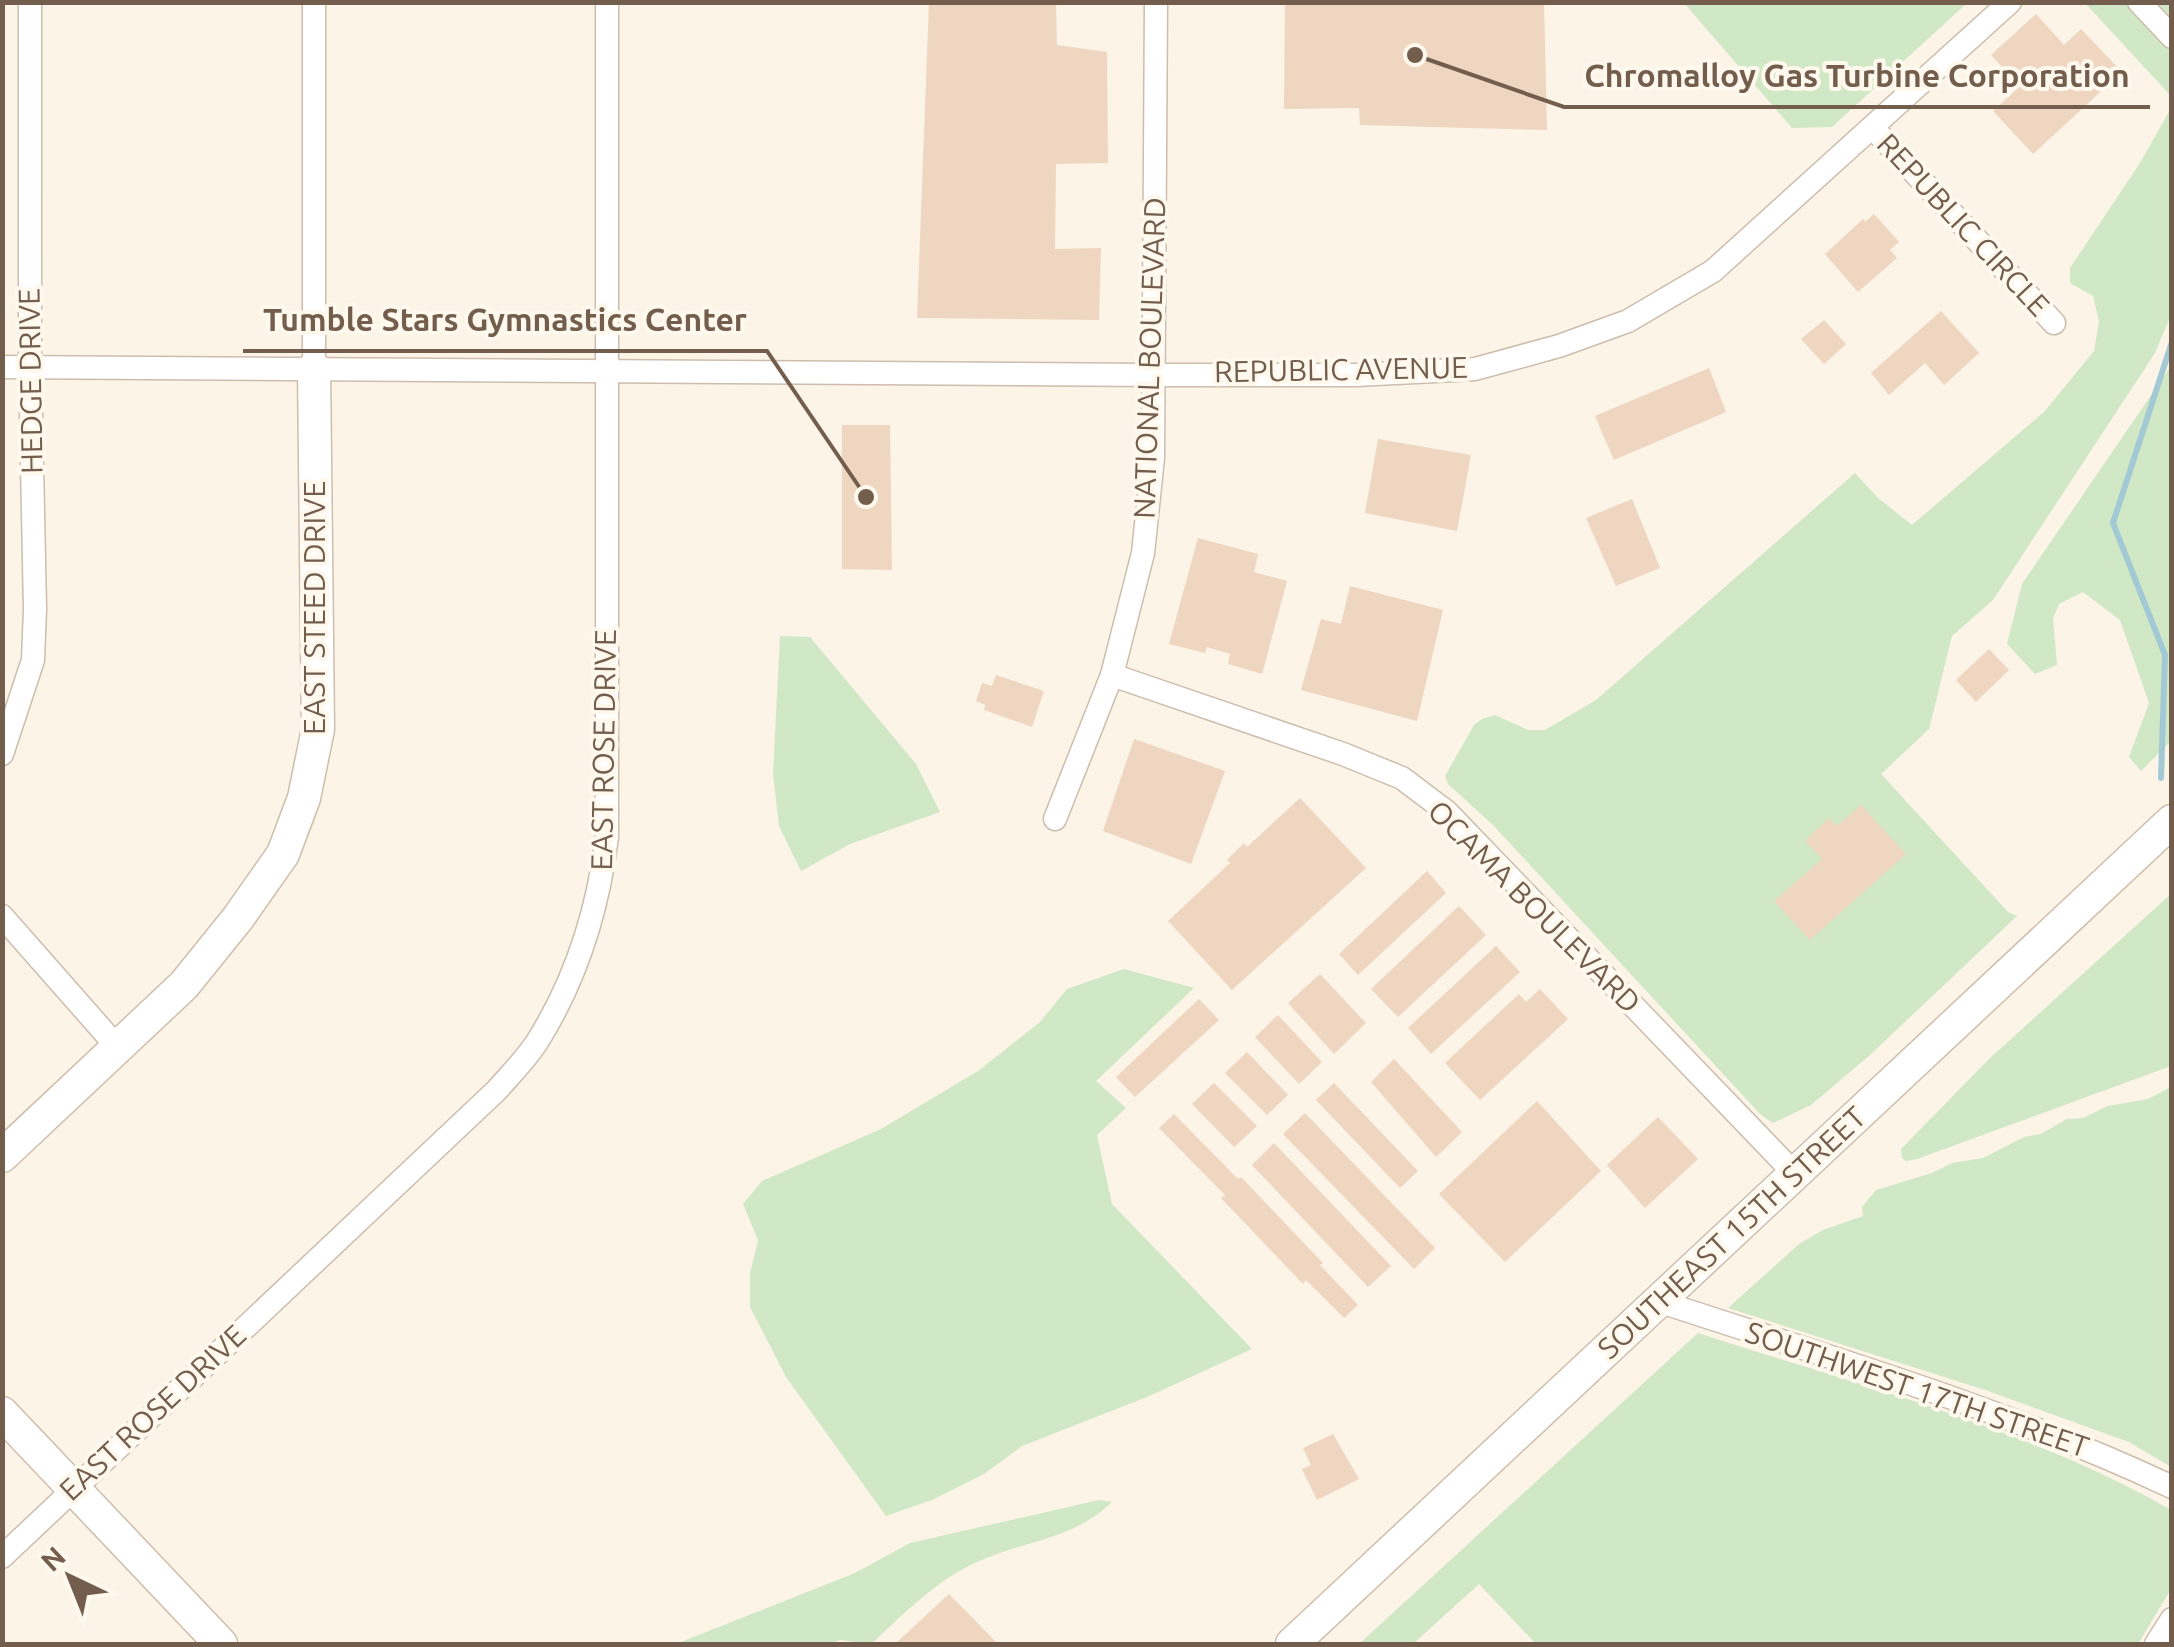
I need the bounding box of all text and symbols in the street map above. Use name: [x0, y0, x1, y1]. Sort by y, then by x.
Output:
callout: Chromalloy Gas Turbine Corporation: [1564, 45, 2150, 107]
text: Chromalloy Gas Turbine Corporation: [1584, 57, 2130, 93]
street label: REPUBLIC CIRCLE: [1871, 126, 2057, 322]
street label: NATIONAL BOULEVARD: [1126, 197, 1172, 519]
street label: HEDGE DRIVE: [11, 288, 49, 474]
callout: Tumble Stars Gymnastics Center: [243, 289, 767, 351]
text: Tumble Stars Gymnastics Center: [263, 301, 747, 337]
street label: REPUBLIC AVENUE: [1214, 350, 1468, 388]
street label: EAST STEED DRIVE: [297, 481, 331, 735]
street label: EAST ROSE DRIVE: [584, 629, 622, 871]
street label: OCAMA BOULEVARD: [1422, 793, 1648, 1019]
street label: SOUTHEAST 15TH STREET: [1591, 1099, 1872, 1365]
street label: SOUTHWEST 17TH STREET: [1741, 1314, 2094, 1464]
street label: EAST ROSE DRIVE: [52, 1318, 252, 1507]
north arrow: [20, 1527, 120, 1627]
text: N: [34, 1540, 71, 1577]

